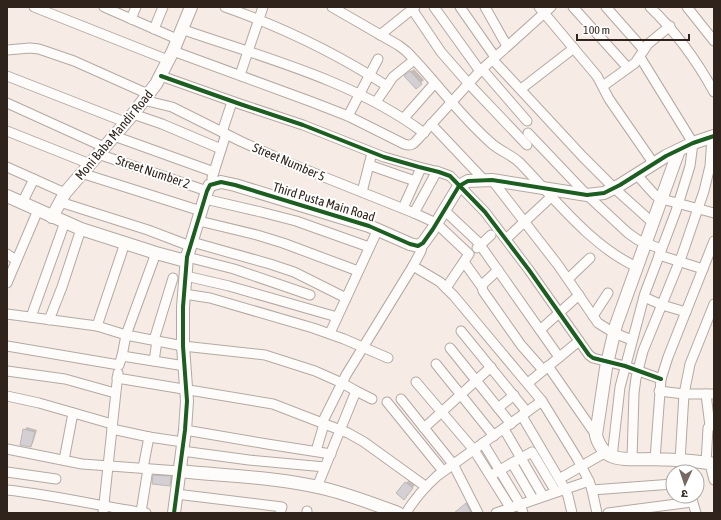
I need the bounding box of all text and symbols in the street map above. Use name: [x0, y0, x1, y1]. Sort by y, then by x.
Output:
scale bar: [577, 16, 689, 42]
text: 100 m: [583, 23, 610, 37]
street label: Moni Baba Mandir Road: [72, 87, 156, 183]
street label: Street Number 5: [250, 140, 328, 184]
street label: Street Number 2: [114, 152, 192, 192]
street label: Third Pusta Main Road: [271, 179, 377, 225]
north arrow: [665, 464, 705, 504]
text: उ: [680, 488, 688, 500]

